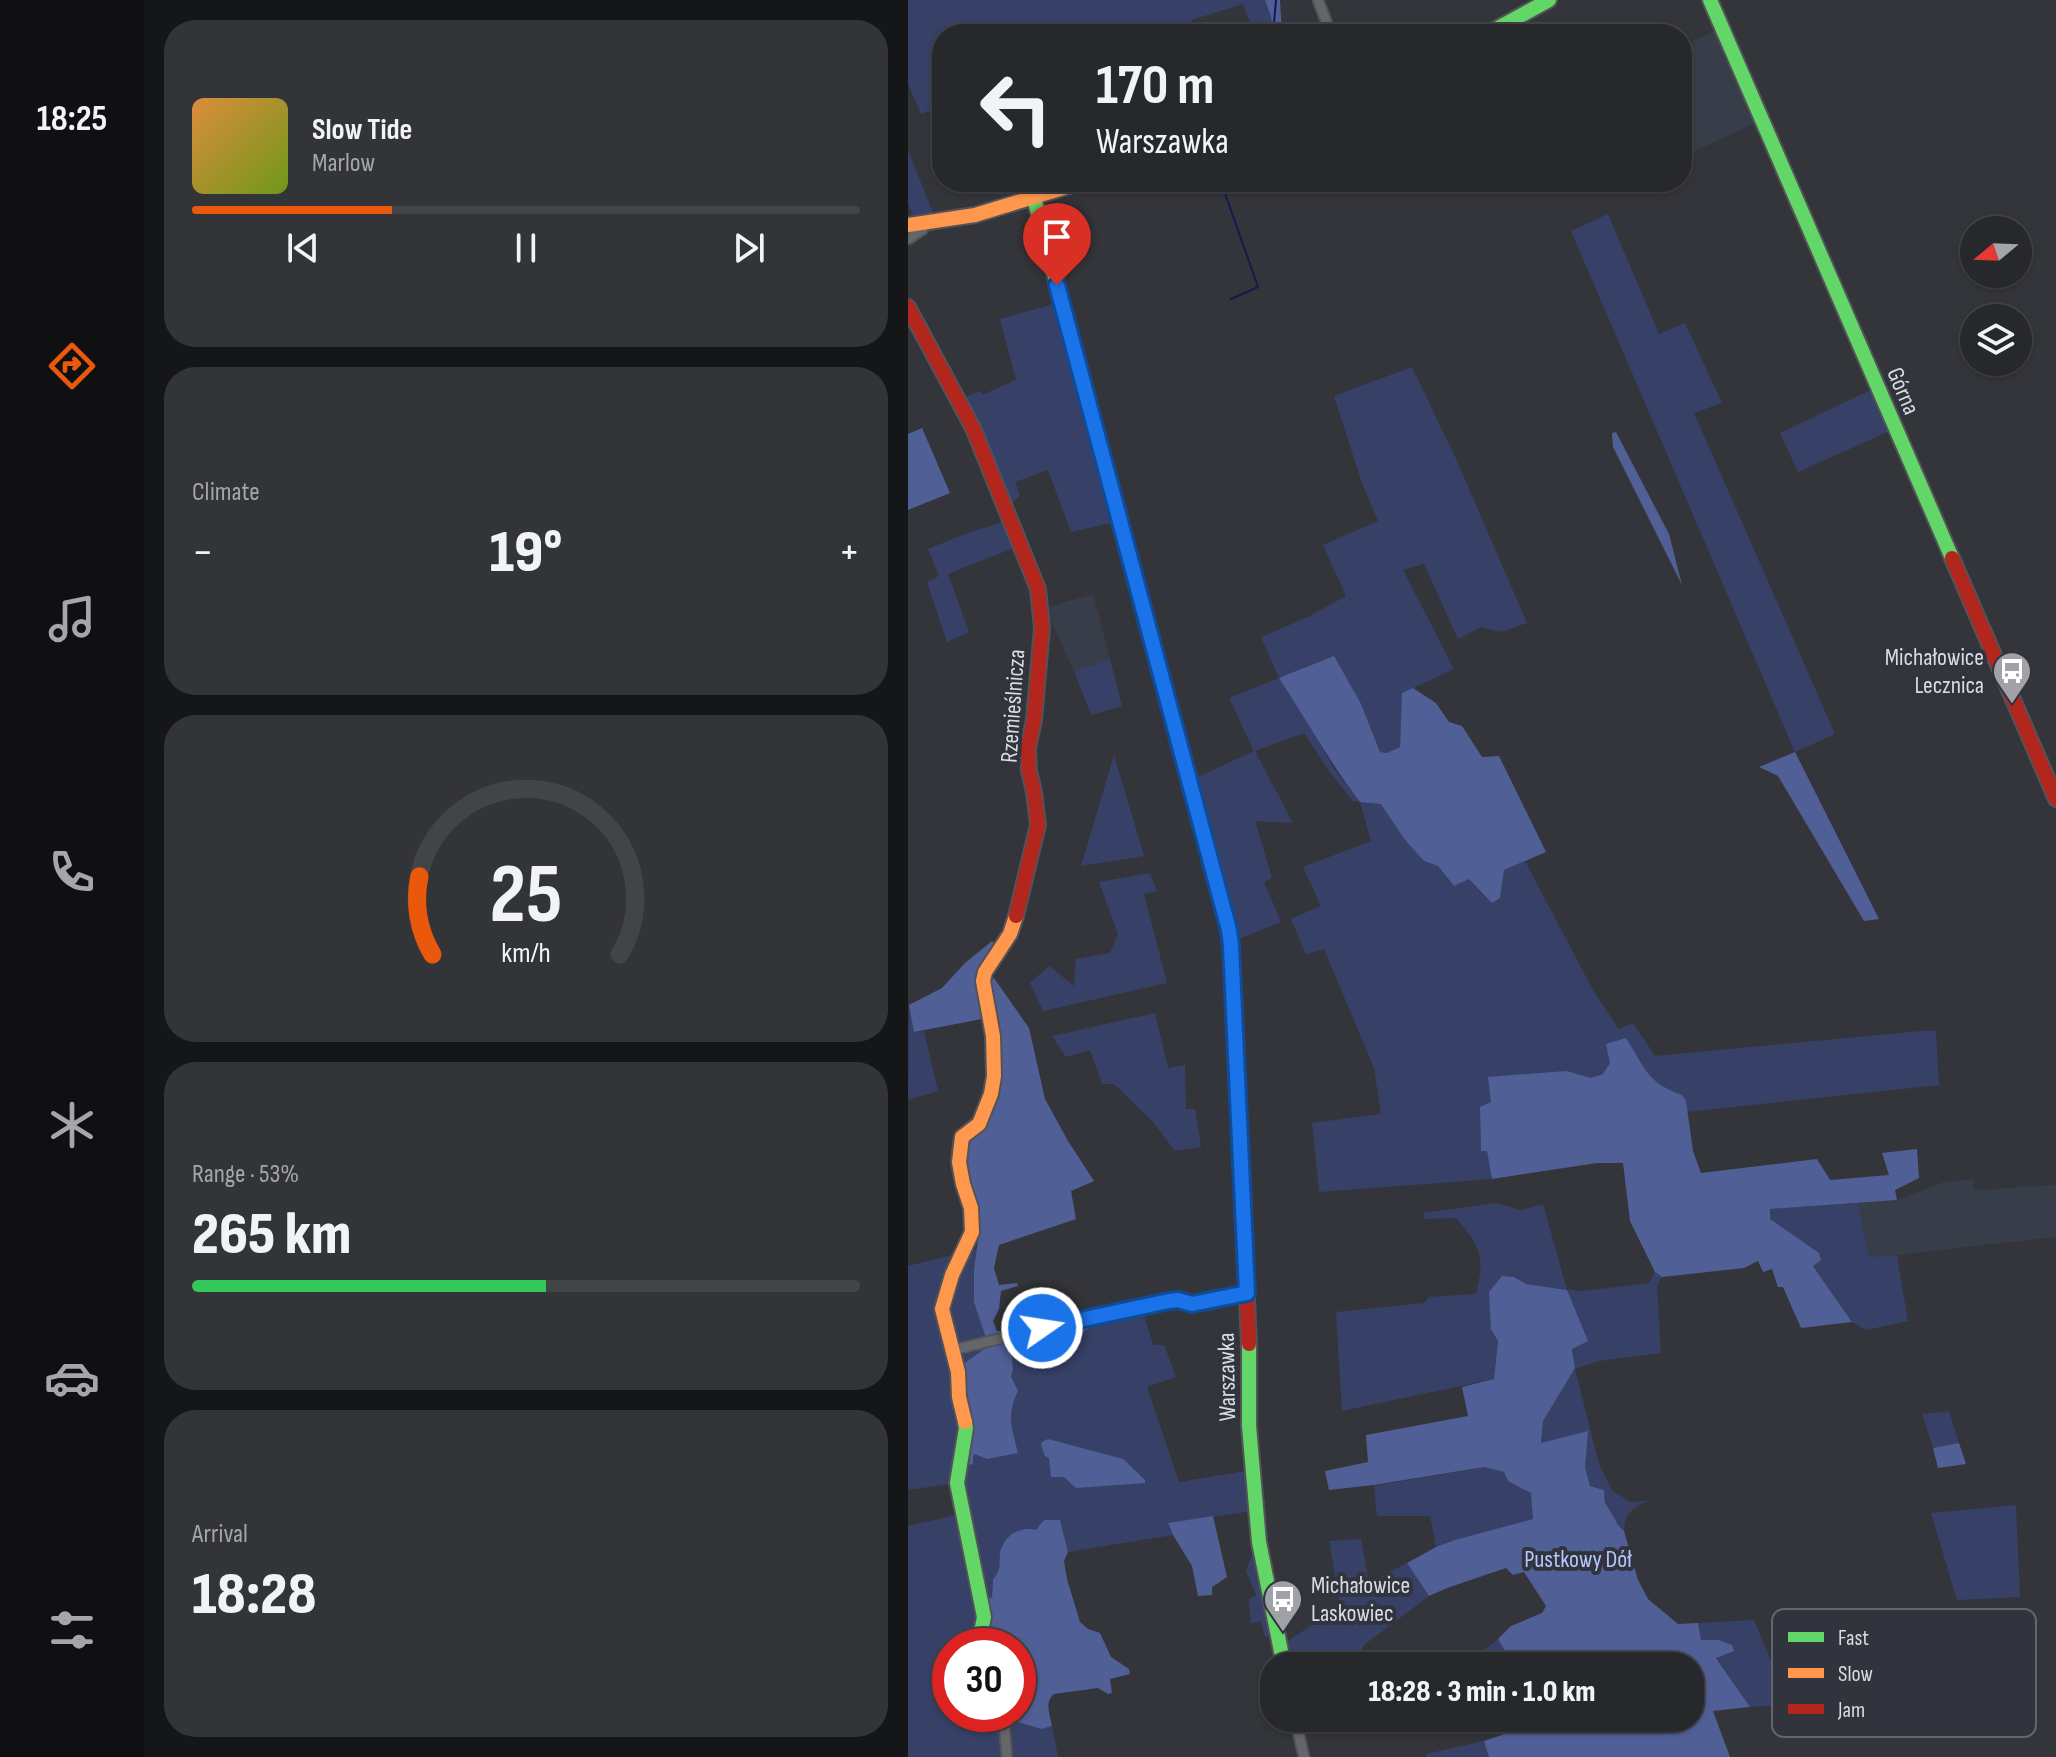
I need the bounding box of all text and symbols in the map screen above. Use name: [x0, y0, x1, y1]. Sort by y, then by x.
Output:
text: 170 m: [1096, 53, 1214, 120]
icon: left: [964, 56, 1068, 160]
text: 18:25: [37, 98, 107, 141]
text: Slow Tide: [312, 112, 412, 148]
text: Warszawka: [1096, 121, 1229, 164]
text: Marlow: [312, 148, 375, 179]
pin: [1023, 203, 1091, 285]
icon: arrive: [1035, 215, 1079, 259]
north arrow: [1960, 216, 2032, 288]
map controls: [1960, 216, 2032, 376]
icon: previous: [281, 226, 325, 270]
icon: pause: [504, 226, 548, 270]
icon: next: [727, 226, 771, 270]
button: layers: [1960, 304, 2032, 376]
icon: directions: [44, 338, 100, 394]
street label: Górna: [1880, 363, 1926, 419]
text: Climate: [192, 477, 260, 508]
text: 19°: [489, 517, 563, 589]
text: −: [192, 526, 214, 579]
text: +: [838, 526, 860, 579]
icon: music: [44, 591, 100, 647]
place label: Michałowice Lecznica: [1885, 643, 1984, 700]
street label: Rzemieślnicza: [995, 648, 1031, 764]
bus stop icon: Michałowice Lecznica: [1991, 650, 2033, 705]
icon: phone: [44, 844, 100, 900]
text: 25: [490, 845, 562, 945]
text: km/h: [501, 936, 551, 971]
icon: climate: [44, 1097, 100, 1153]
text: Range · 53%: [192, 1159, 299, 1190]
text: 265 km: [192, 1199, 351, 1271]
position arrow: [1000, 1286, 1084, 1370]
street label: Warszawka: [1212, 1332, 1242, 1422]
icon: car: [44, 1350, 100, 1406]
text: Arrival: [192, 1519, 248, 1550]
park label: Pustkowy Dół: [1524, 1545, 1632, 1574]
text: 18:28: [192, 1559, 316, 1631]
place label: Michałowice Laskowiec: [1311, 1571, 1410, 1628]
bus stop icon: Michałowice Laskowiec: [1262, 1578, 1304, 1633]
icon: filters: [44, 1602, 100, 1658]
legend: [1772, 1609, 2036, 1737]
text: Fast: [1838, 1625, 1869, 1652]
speed limit sign: 30: [932, 1628, 1036, 1732]
text: Slow: [1838, 1661, 1873, 1688]
text: 18:28 · 3 min · 1.0 km: [1368, 1674, 1596, 1710]
text: Jam: [1837, 1697, 1865, 1724]

